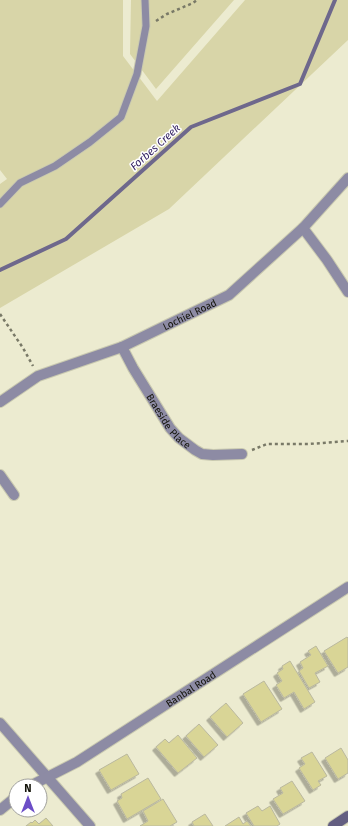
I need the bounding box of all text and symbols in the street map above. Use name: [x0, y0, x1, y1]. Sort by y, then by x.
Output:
water label: Forbes Creek: [128, 122, 183, 173]
street label: Lochiel Road: [161, 297, 219, 333]
street label: Braeside Place: [143, 392, 193, 452]
street label: Banbal Road: [164, 669, 218, 710]
north arrow: [8, 778, 48, 818]
text: N: [24, 782, 32, 795]

